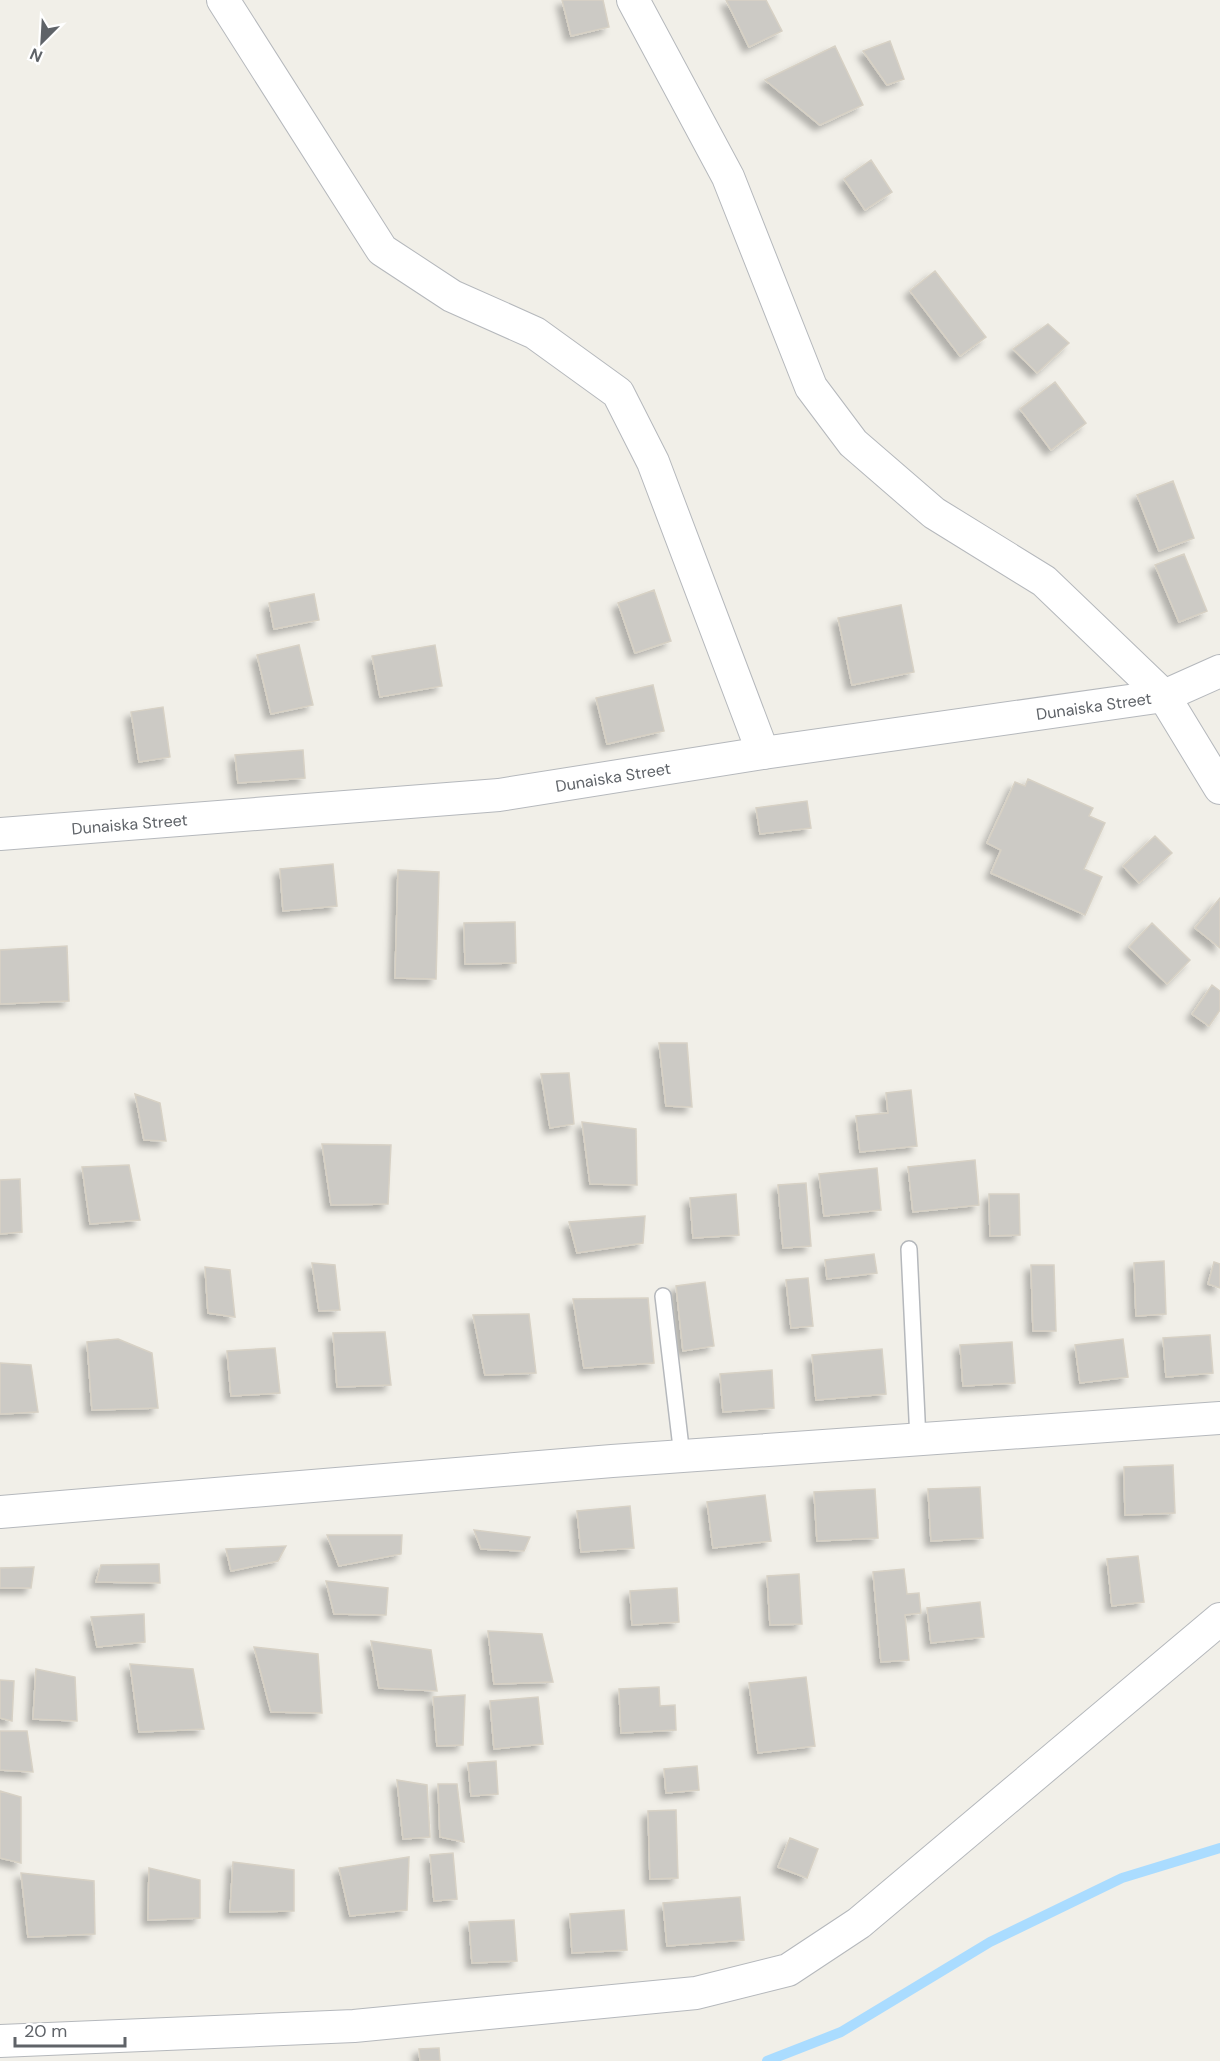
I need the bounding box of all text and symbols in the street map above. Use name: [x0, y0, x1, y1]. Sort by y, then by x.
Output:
north arrow: [12, 12, 72, 72]
text: N: [27, 43, 46, 67]
street label: Dunaiska Street: [1035, 688, 1153, 725]
street label: Dunaiska Street: [554, 758, 672, 797]
street label: Dunaiska Street: [71, 809, 188, 839]
scale bar: [15, 2010, 124, 2048]
text: 20 m: [24, 2019, 67, 2043]

